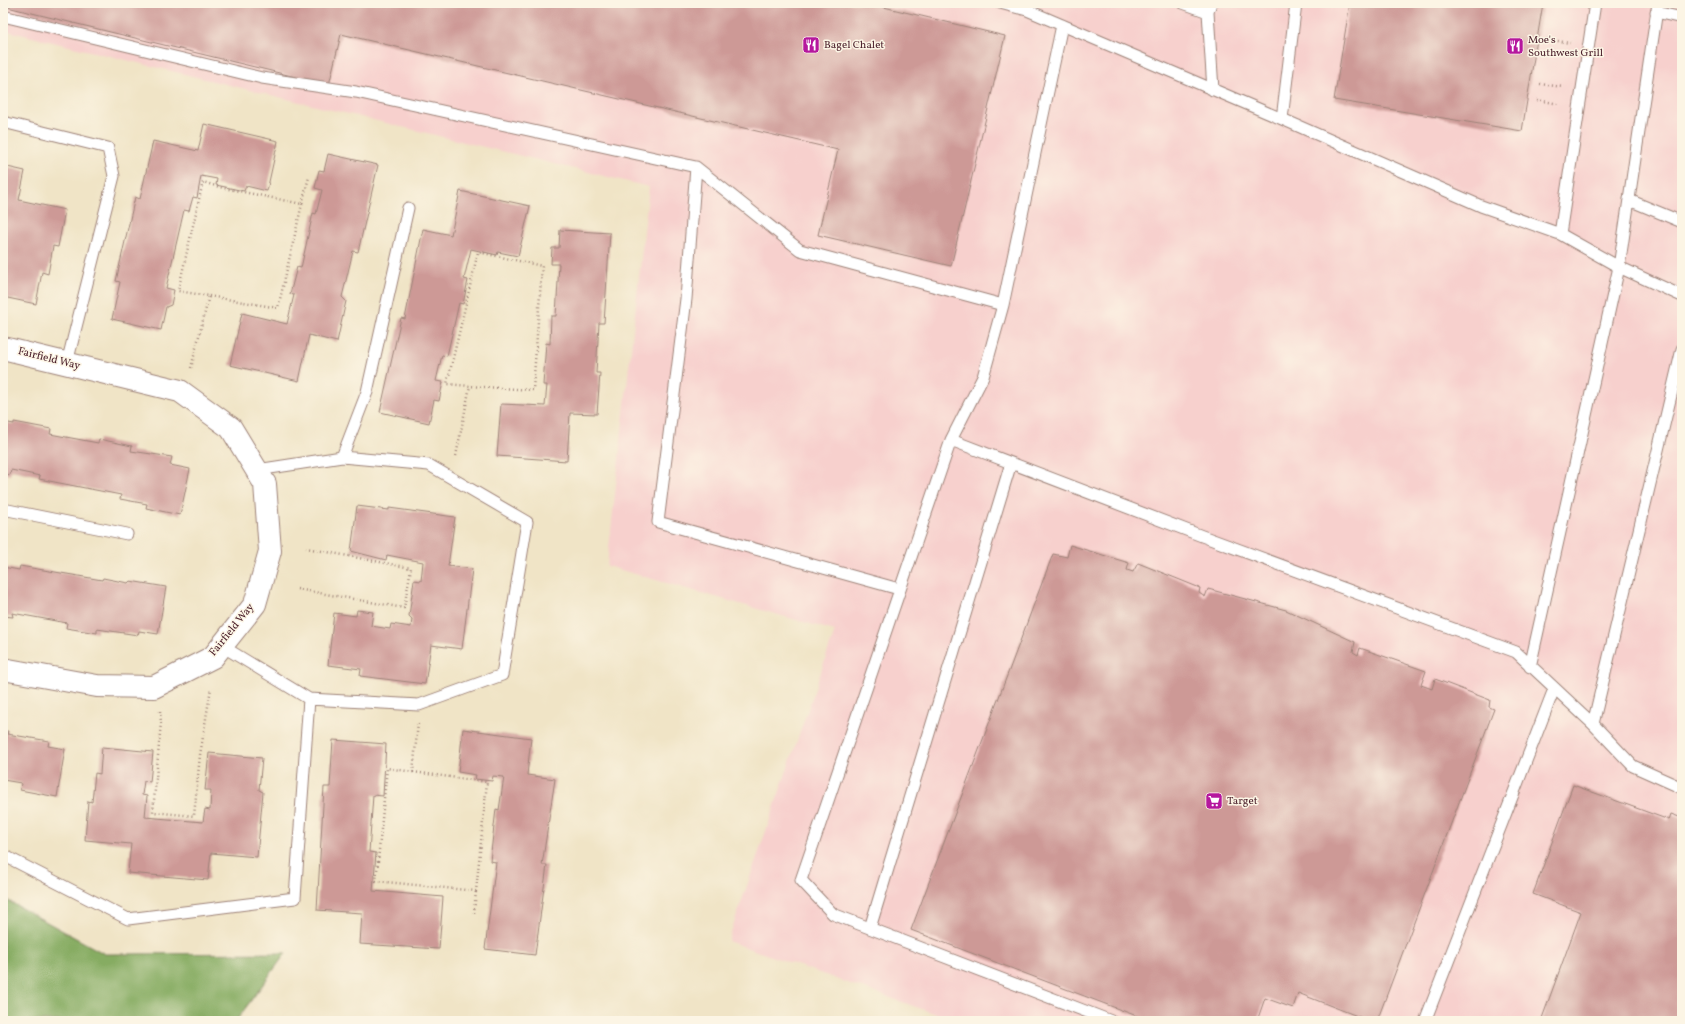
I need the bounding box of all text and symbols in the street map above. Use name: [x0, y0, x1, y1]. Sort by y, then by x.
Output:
place label: Moe's Southwest Grill: [1528, 33, 1603, 61]
restaurant icon: Bagel Chalet: [801, 35, 821, 55]
restaurant icon: Moe's Southwest Grill: [1505, 36, 1525, 56]
place label: Bagel Chalet: [824, 38, 884, 53]
street label: Fairfield Way: [16, 344, 82, 374]
street label: Fairfield Way: [206, 600, 258, 660]
supermarket icon: Target: [1204, 791, 1224, 811]
place label: Target: [1227, 794, 1258, 809]

